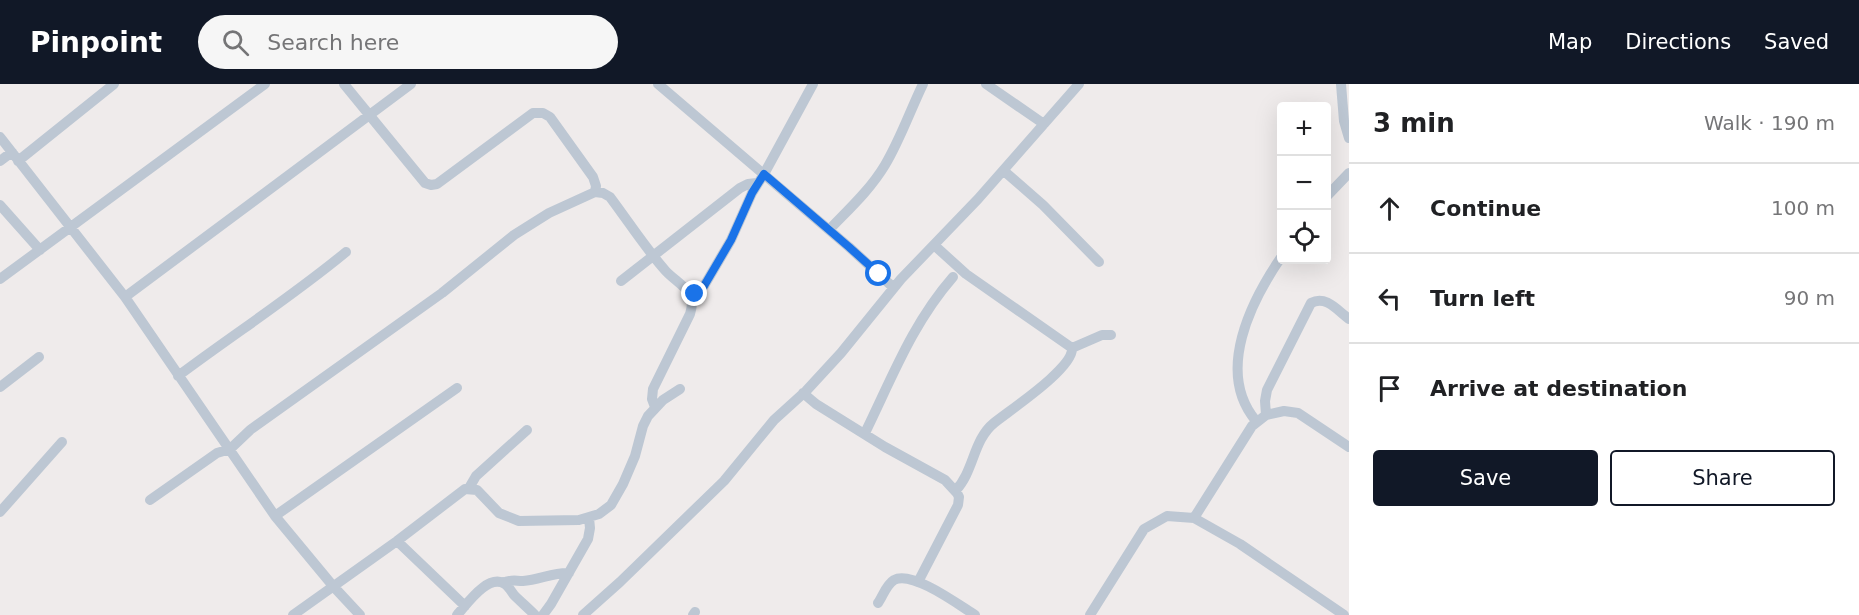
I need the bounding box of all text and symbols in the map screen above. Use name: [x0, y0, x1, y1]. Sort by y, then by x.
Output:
search box: [198, 15, 618, 69]
text: Pinpoint: [30, 26, 162, 59]
icon: search: [219, 26, 252, 59]
text: Search here: [267, 30, 399, 55]
text: Map: [1548, 30, 1592, 54]
text: Directions: [1625, 30, 1731, 54]
text: Saved: [1764, 30, 1829, 54]
map controls: [1277, 102, 1331, 264]
button: +: [1277, 102, 1331, 156]
text: 3 min: [1373, 108, 1455, 138]
text: Walk · 190 m: [1704, 111, 1835, 135]
button: −: [1277, 156, 1331, 210]
icon: ahead: [1373, 192, 1406, 225]
text: Continue: [1430, 196, 1541, 221]
text: 100 m: [1771, 196, 1835, 220]
button: locate: [1277, 210, 1331, 264]
route start: [865, 260, 891, 286]
route end: [681, 280, 707, 306]
icon: left: [1373, 282, 1406, 315]
text: Turn left: [1430, 286, 1535, 311]
text: 90 m: [1784, 286, 1835, 310]
icon: arrive: [1373, 372, 1406, 405]
text: Arrive at destination: [1430, 376, 1687, 401]
button: Save: [1373, 450, 1598, 506]
button: Share: [1610, 450, 1835, 506]

